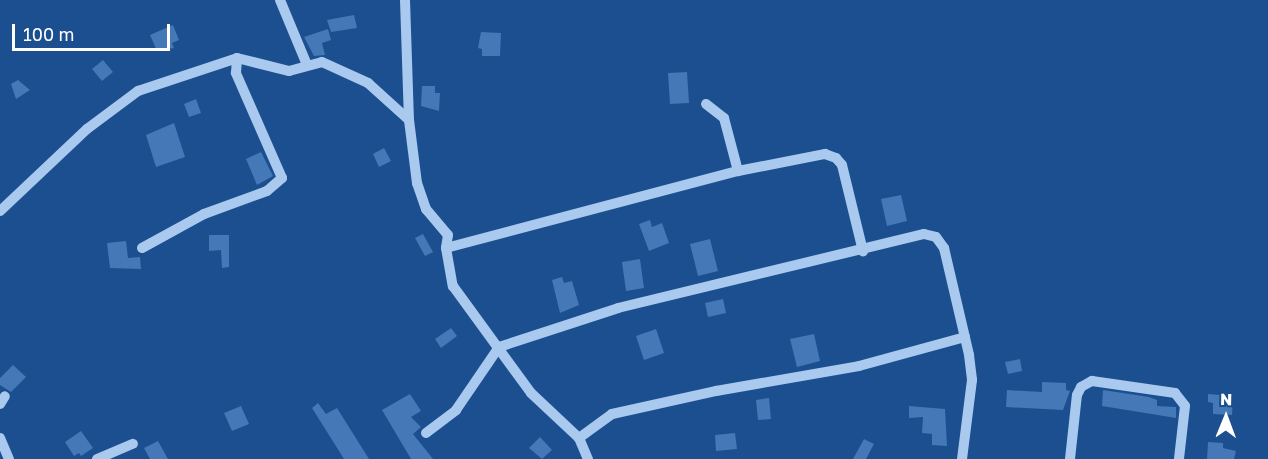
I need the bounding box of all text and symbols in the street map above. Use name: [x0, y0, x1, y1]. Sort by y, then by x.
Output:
scale bar: [15, 12, 172, 50]
text: 100 m: [23, 23, 74, 45]
north arrow: [1196, 387, 1256, 447]
text: N: [1220, 389, 1233, 409]

